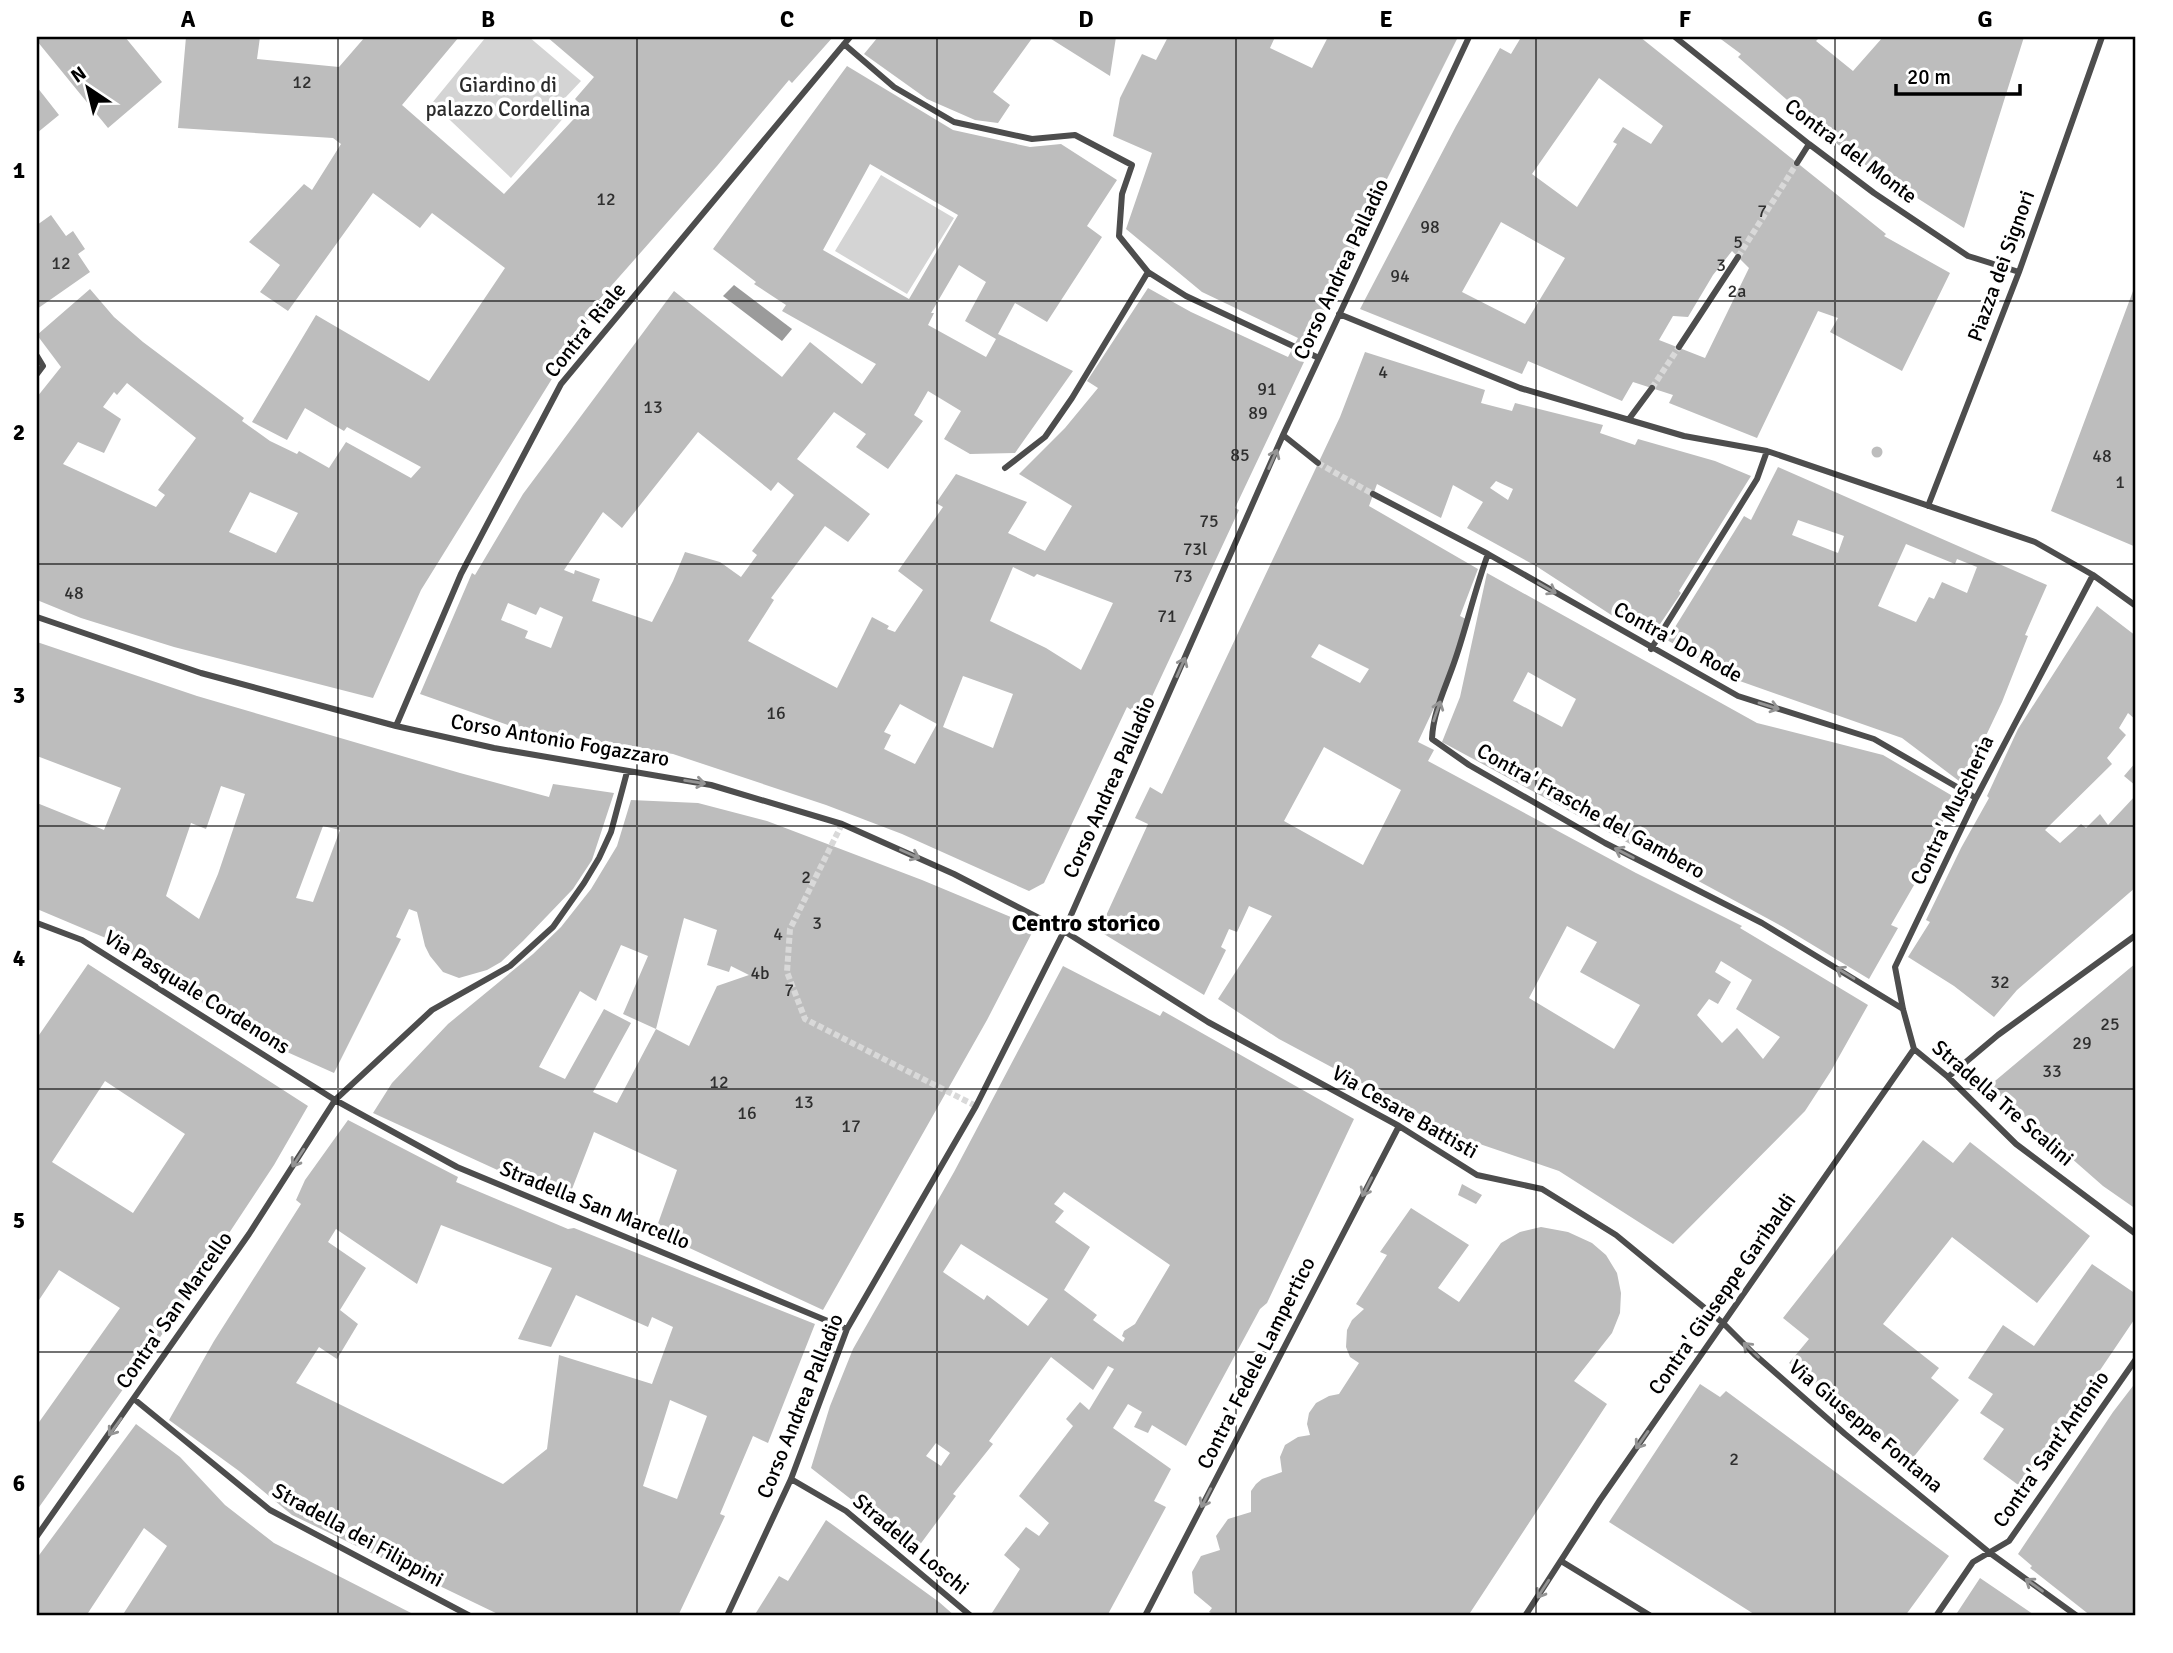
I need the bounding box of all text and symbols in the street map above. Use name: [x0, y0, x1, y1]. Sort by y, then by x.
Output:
text: A: [181, 5, 196, 34]
text: B: [481, 5, 495, 34]
text: C: [780, 5, 794, 34]
text: D: [1078, 5, 1094, 34]
text: E: [1379, 5, 1393, 34]
text: F: [1679, 5, 1691, 34]
text: G: [1977, 5, 1993, 34]
north arrow: [52, 52, 122, 122]
scale bar: [1896, 52, 2021, 96]
text: N: [67, 61, 91, 89]
text: 20 m: [1907, 64, 1951, 90]
house number: 12: [292, 71, 312, 93]
park label: Giardino di palazzo Cordellina: [425, 72, 591, 122]
street label: Contra' del Monte: [1780, 93, 1922, 209]
text: 1: [13, 156, 25, 185]
street label: Corso Andrea Palladio: [1288, 174, 1394, 364]
street label: Piazza dei Signori: [1962, 187, 2040, 345]
house number: 12: [596, 188, 616, 210]
house number: 7: [1757, 200, 1767, 222]
house number: 98: [1420, 216, 1440, 238]
house number: 5: [1733, 231, 1743, 253]
house number: 12: [51, 252, 71, 274]
house number: 3: [1716, 254, 1726, 276]
house number: 94: [1390, 265, 1410, 287]
street label: Contra' Riale: [539, 277, 631, 383]
house number: 2a: [1728, 280, 1746, 302]
house number: 4: [1378, 361, 1388, 383]
house number: 91: [1257, 378, 1277, 400]
house number: 13: [643, 396, 663, 418]
house number: 89: [1248, 402, 1268, 424]
text: 2: [13, 418, 25, 447]
house number: 85: [1230, 444, 1250, 466]
house number: 48: [2092, 445, 2112, 467]
one-way arrow: [1267, 449, 1280, 470]
house number: 1: [2115, 471, 2125, 493]
house number: 75: [1199, 510, 1219, 532]
house number: 73l: [1183, 538, 1207, 560]
house number: 73: [1173, 565, 1193, 587]
house number: 48: [64, 582, 84, 604]
one-way arrow: [1536, 582, 1557, 595]
street label: Contra' Do Rode: [1609, 596, 1747, 688]
house number: 71: [1157, 605, 1177, 627]
one-way arrow: [1175, 657, 1188, 678]
text: 3: [13, 681, 25, 710]
street label: Corso Andrea Palladio: [1057, 692, 1161, 882]
one-way arrow: [1432, 700, 1444, 722]
one-way arrow: [1758, 700, 1780, 713]
house number: 16: [766, 702, 786, 724]
street label: Corso Antonio Fogazzaro: [449, 708, 671, 772]
street label: Contra' Muscheria: [1905, 731, 1999, 889]
street label: Contra' Frasche del Gambero: [1472, 737, 1710, 885]
one-way arrow: [683, 776, 705, 789]
one-way arrow: [1614, 845, 1634, 859]
one-way arrow: [898, 848, 920, 861]
house number: 2: [801, 866, 811, 888]
district label: Centro storico: [1012, 908, 1160, 938]
house number: 3: [812, 912, 822, 934]
house number: 4: [773, 923, 783, 945]
street label: Via Pasquale Cordenons: [99, 924, 295, 1060]
text: 4: [13, 944, 25, 973]
house number: 4b: [750, 962, 770, 984]
one-way arrow: [1835, 966, 1855, 980]
house number: 32: [1990, 971, 2010, 993]
house number: 7: [784, 979, 794, 1001]
house number: 25: [2100, 1013, 2120, 1035]
house number: 29: [2072, 1032, 2092, 1054]
street label: Stradella Tre Scalini: [1927, 1034, 2079, 1172]
street label: Via Cesare Battisti: [1327, 1060, 1483, 1164]
house number: 33: [2042, 1060, 2062, 1082]
house number: 12: [709, 1071, 729, 1093]
house number: 13: [794, 1091, 814, 1113]
house number: 16: [737, 1102, 757, 1124]
house number: 17: [841, 1115, 861, 1137]
one-way arrow: [290, 1147, 304, 1167]
street label: Stradella San Marcello: [496, 1155, 694, 1255]
one-way arrow: [1360, 1176, 1374, 1197]
street label: Contra' Giuseppe Garibaldi: [1643, 1188, 1801, 1400]
text: 5: [13, 1206, 25, 1235]
street label: Contra' San Marcello: [110, 1226, 238, 1394]
street label: Contra' Fedele Lampertico: [1191, 1252, 1321, 1474]
street label: Corso Andrea Palladio: [751, 1310, 849, 1502]
one-way arrow: [1743, 1342, 1760, 1359]
street label: Via Giuseppe Fontana: [1783, 1354, 1949, 1498]
street label: Contra' Sant'Antonio: [1987, 1366, 2115, 1532]
one-way arrow: [107, 1417, 122, 1436]
one-way arrow: [1635, 1430, 1649, 1449]
house number: 2: [1729, 1448, 1739, 1470]
text: 6: [13, 1469, 25, 1498]
street label: Stradella dei Filippini: [268, 1477, 448, 1593]
one-way arrow: [1199, 1487, 1213, 1507]
street label: Stradella Loschi: [848, 1488, 974, 1600]
one-way arrow: [2025, 1577, 2043, 1592]
one-way arrow: [1536, 1578, 1550, 1598]

